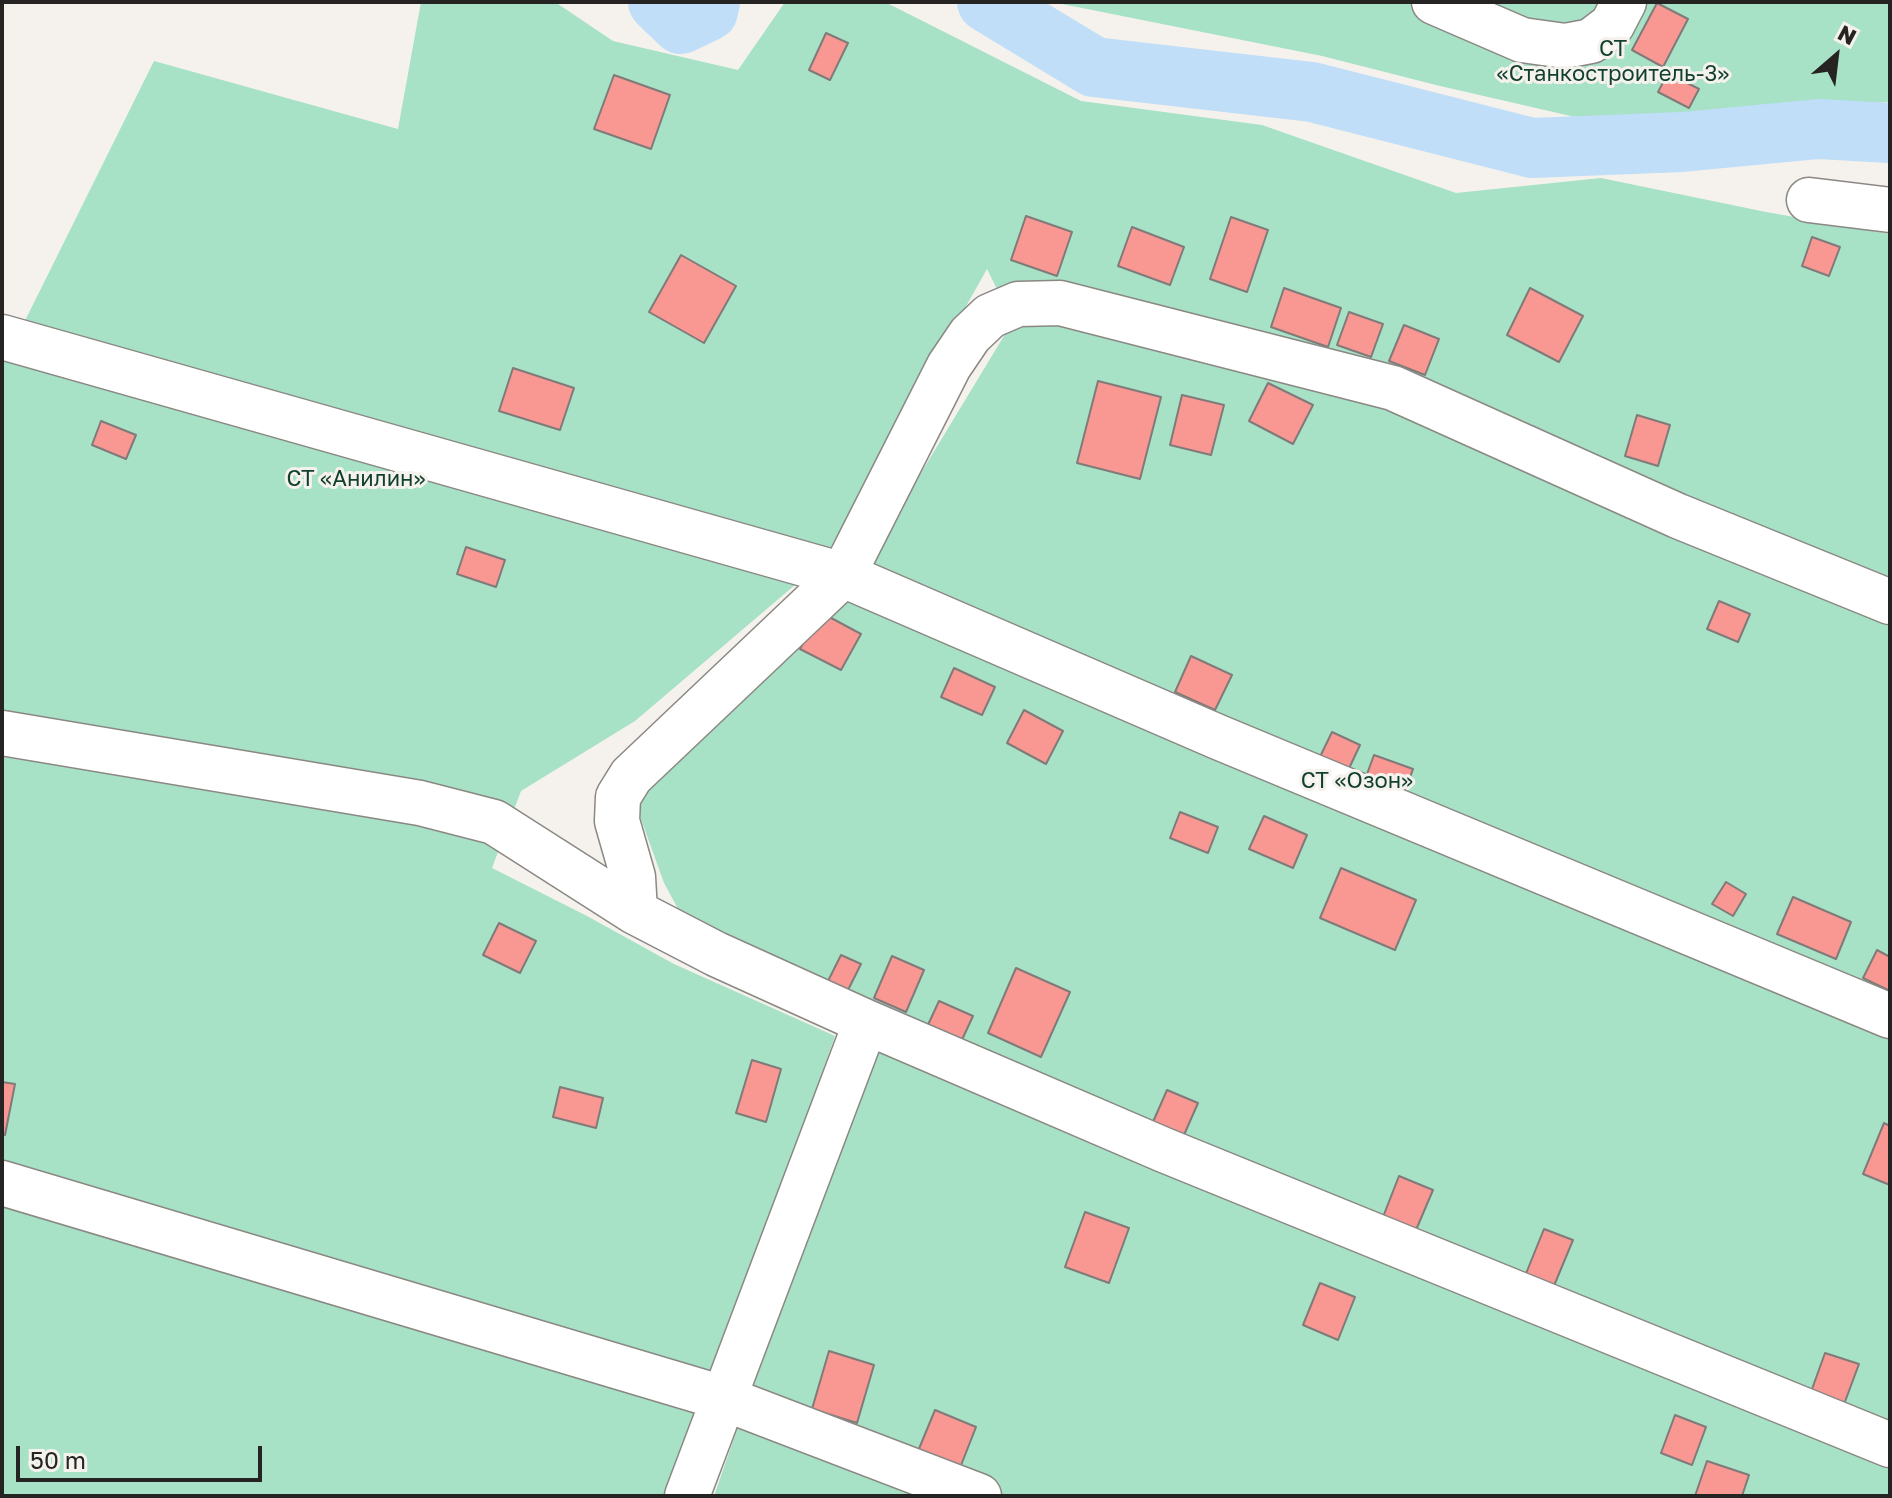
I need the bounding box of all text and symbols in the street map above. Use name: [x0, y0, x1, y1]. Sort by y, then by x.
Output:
north arrow: [1796, 16, 1876, 96]
text: N: [1834, 19, 1861, 50]
park label: СТ «Станкостроитель-3»: [1497, 36, 1729, 88]
park label: СТ «Анилин»: [286, 466, 426, 492]
park label: СТ «Озон»: [1301, 768, 1413, 794]
scale bar: [20, 1430, 266, 1480]
text: 50 m: [30, 1445, 86, 1474]

